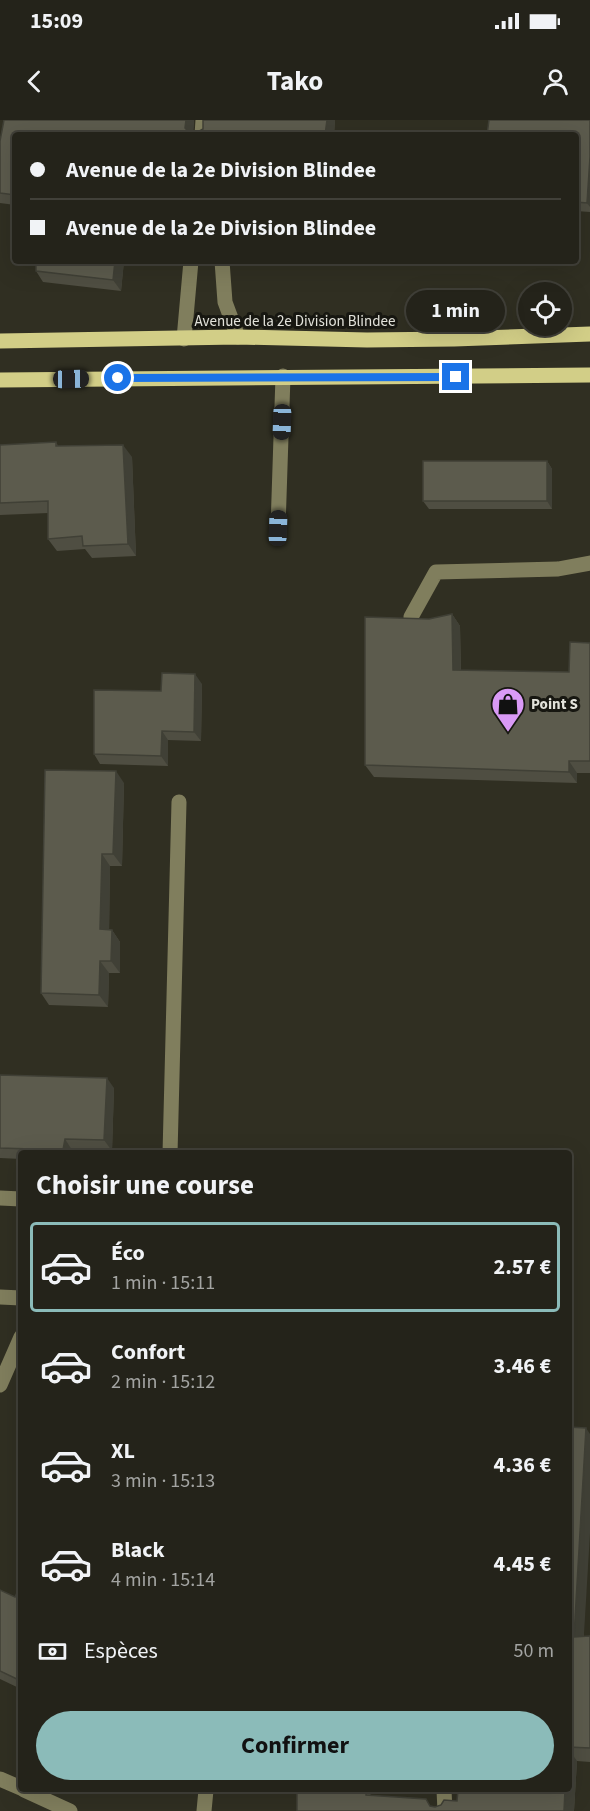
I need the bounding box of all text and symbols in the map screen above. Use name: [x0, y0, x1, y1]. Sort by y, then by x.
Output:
text: 15:09: [30, 5, 83, 37]
text: Tako: [267, 62, 323, 101]
icon: back: [18, 65, 51, 98]
icon: person: [539, 65, 572, 98]
text: Avenue de la 2e Division Blindee: [66, 154, 376, 186]
text: Avenue de la 2e Division Blindee: [66, 212, 376, 244]
map controls: [518, 282, 572, 336]
button: locate: [518, 282, 572, 336]
callout: 1 min: [406, 290, 506, 332]
text: 1 min: [431, 297, 480, 325]
street label: Avenue de la 2e Division Blindee: [195, 311, 395, 332]
route end: [442, 363, 469, 390]
route start: [104, 364, 131, 391]
car: [53, 370, 89, 388]
car: [272, 404, 292, 440]
car: [268, 510, 288, 546]
shop icon: Point S: [490, 686, 526, 733]
place label: Point S: [531, 694, 578, 715]
text: Choisir une course: [36, 1166, 254, 1205]
text: Éco: [111, 1237, 145, 1269]
icon: car: [39, 1240, 93, 1294]
text: 2.57 €: [494, 1251, 551, 1283]
text: 1 min · 15:11: [111, 1269, 215, 1297]
text: Confort: [111, 1336, 185, 1368]
icon: car: [39, 1339, 93, 1393]
text: 3.46 €: [494, 1350, 551, 1382]
text: 2 min · 15:12: [111, 1368, 215, 1396]
text: XL: [111, 1435, 135, 1467]
icon: car: [39, 1438, 93, 1492]
text: 4.36 €: [494, 1449, 551, 1481]
text: 3 min · 15:13: [111, 1467, 215, 1495]
text: Black: [111, 1534, 165, 1566]
icon: car: [39, 1537, 93, 1591]
text: 4.45 €: [494, 1548, 551, 1580]
text: 4 min · 15:14: [111, 1566, 215, 1594]
icon: cash: [36, 1635, 69, 1668]
text: Espèces: [84, 1635, 158, 1667]
text: 50 m: [514, 1637, 554, 1665]
button: Confirmer: [36, 1711, 554, 1780]

